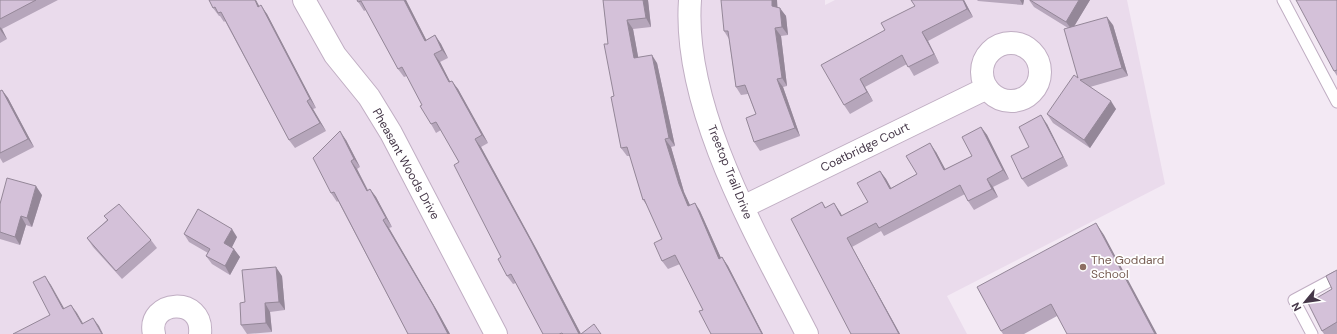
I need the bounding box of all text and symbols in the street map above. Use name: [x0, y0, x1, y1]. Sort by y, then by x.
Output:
street label: Pheasant Woods Drive: [369, 105, 443, 223]
street label: Coatbridge Court: [818, 118, 913, 176]
street label: Treetop Trail Drive: [704, 123, 756, 222]
place label: The Goddard School: [1091, 252, 1164, 282]
marker: The Goddard School: [1078, 262, 1088, 272]
north arrow: [1285, 282, 1325, 322]
text: N: [1288, 300, 1304, 314]

